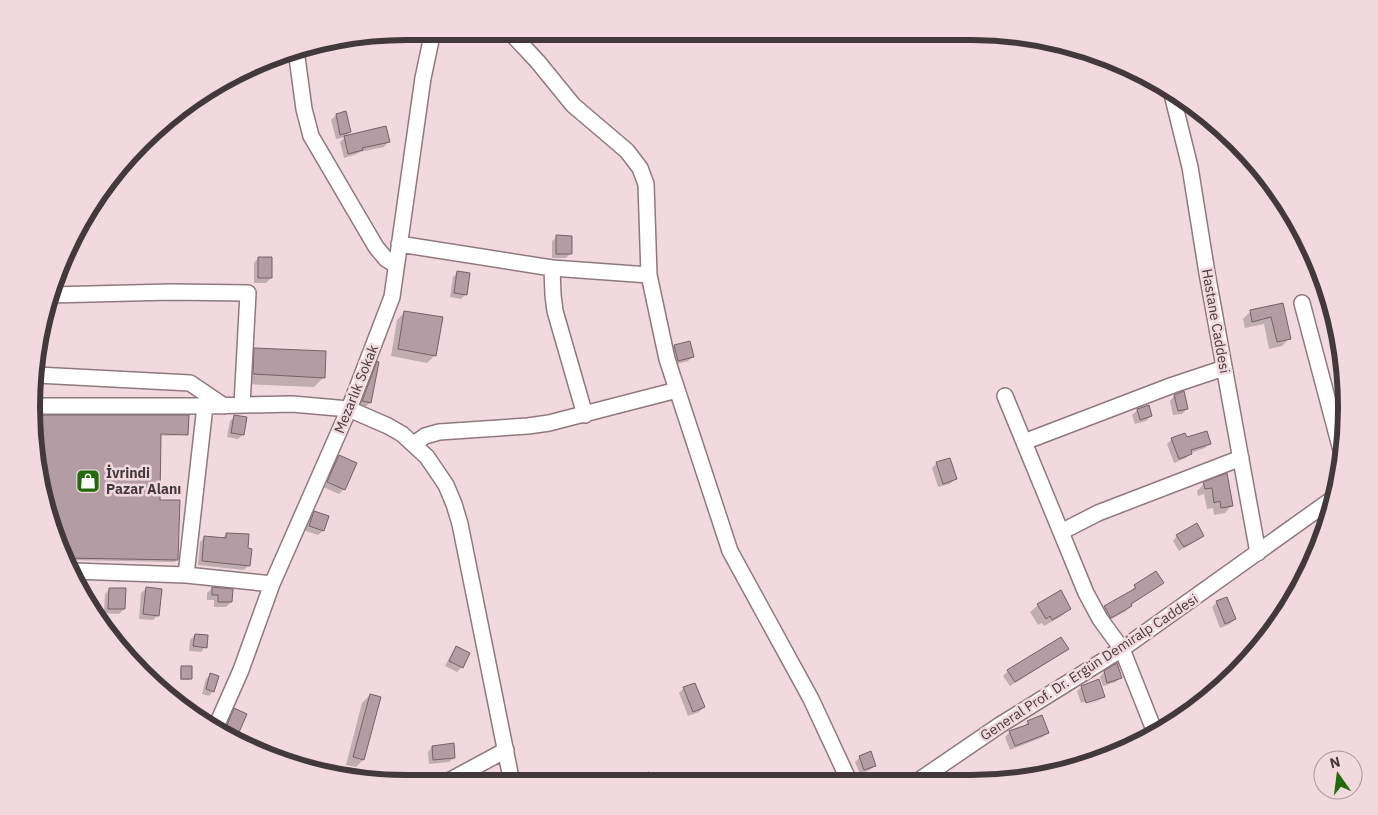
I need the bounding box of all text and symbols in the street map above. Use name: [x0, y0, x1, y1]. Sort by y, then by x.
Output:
street label: Hastane Caddesi: [1198, 267, 1234, 375]
street label: Mezarlık Sokak: [330, 341, 382, 436]
place label: İvrindi Pazar Alanı: [106, 464, 181, 498]
shop icon: İvrindi Pazar Alanı: [75, 468, 101, 494]
street label: General Prof. Dr. Ergün Demiralp Caddesi: [977, 590, 1201, 744]
north arrow: [1313, 750, 1363, 800]
text: N: [1328, 752, 1342, 772]

